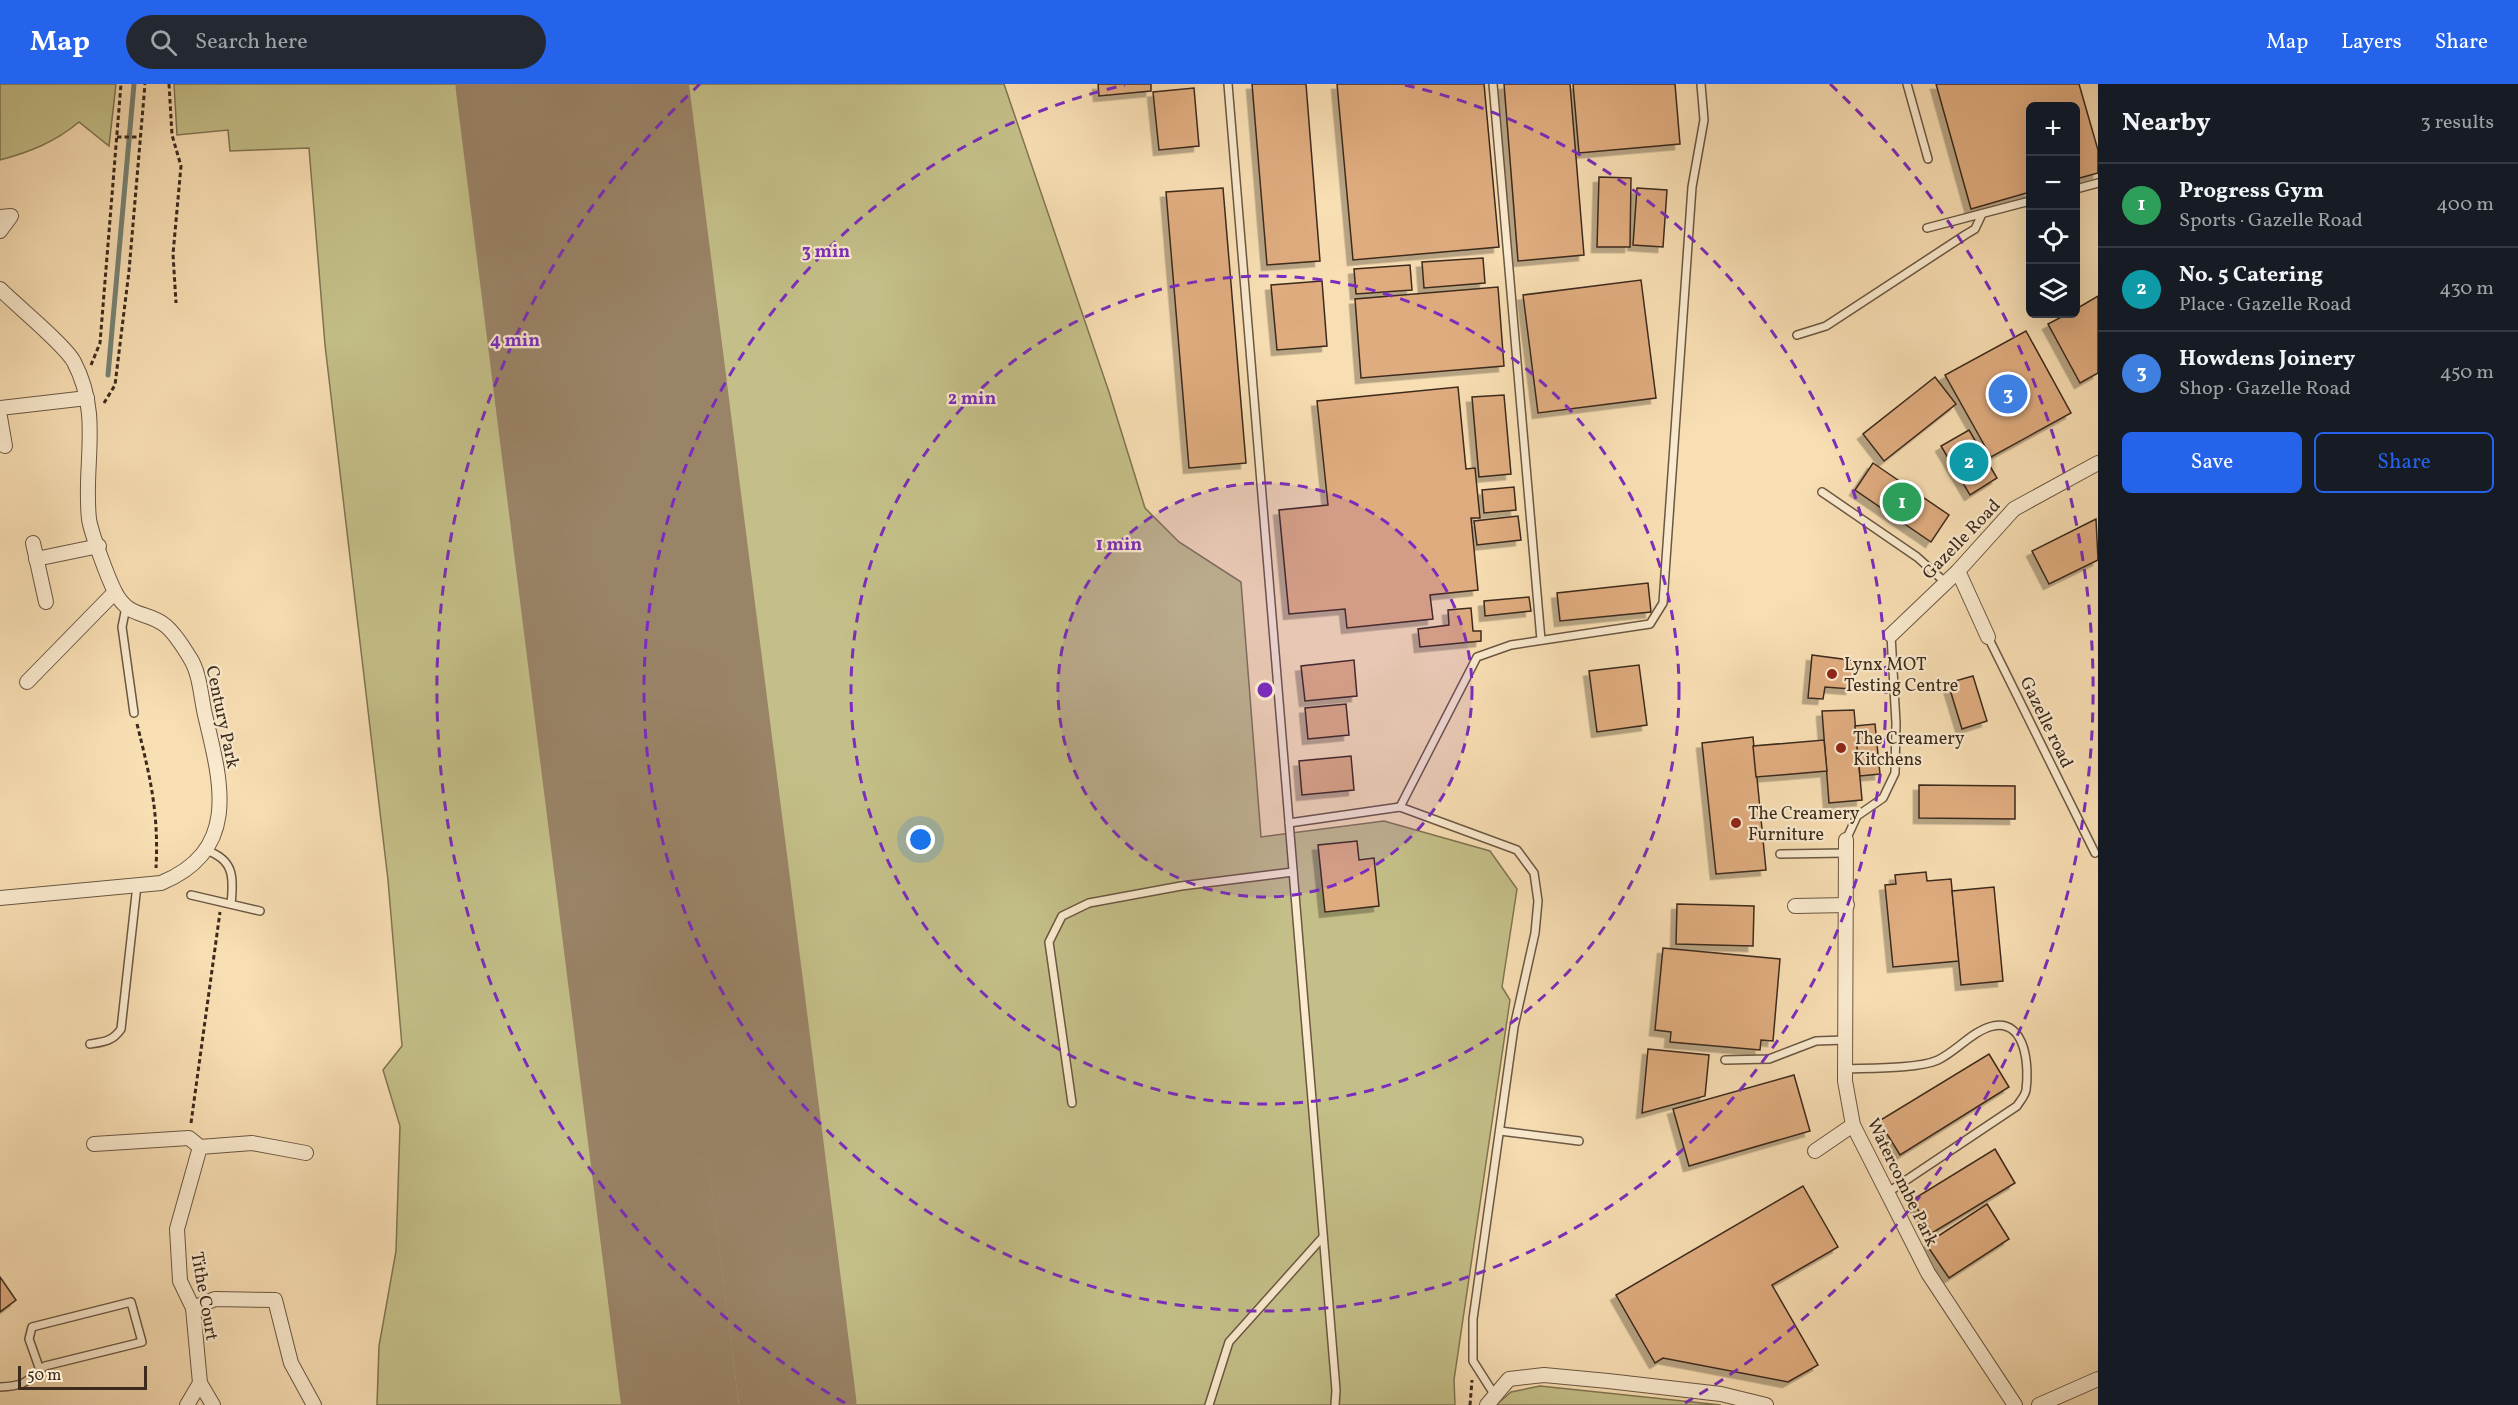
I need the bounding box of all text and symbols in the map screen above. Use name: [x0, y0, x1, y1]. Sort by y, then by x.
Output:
search box: [126, 15, 546, 69]
text: Map: [30, 23, 90, 62]
icon: search: [147, 26, 180, 59]
text: Search here: [195, 27, 308, 58]
text: Map: [2266, 28, 2308, 57]
text: Layers: [2341, 28, 2402, 57]
text: Share: [2435, 28, 2488, 57]
map controls: [2026, 102, 2080, 318]
button: +: [2026, 102, 2080, 156]
text: Nearby: [2122, 105, 2211, 141]
text: 3 results: [2420, 109, 2494, 137]
button: −: [2026, 156, 2080, 210]
text: Progress Gym: [2179, 176, 2324, 207]
text: 1: [2137, 191, 2146, 219]
text: 400 m: [2436, 191, 2494, 219]
text: Sports · Gazelle Road: [2179, 207, 2363, 235]
button: locate: [2026, 210, 2080, 264]
text: 3 min: [802, 240, 850, 265]
text: No. 5 Catering: [2179, 260, 2323, 291]
button: layers: [2026, 264, 2080, 318]
text: 2: [2136, 275, 2147, 303]
text: 430 m: [2439, 275, 2494, 303]
text: Place · Gazelle Road: [2179, 291, 2352, 319]
text: 4 min: [490, 329, 540, 354]
text: Howdens Joinery: [2179, 344, 2355, 375]
text: 3: [2136, 359, 2147, 387]
text: 450 m: [2440, 359, 2494, 387]
pin: 3: [1988, 372, 2028, 416]
text: Shop · Gazelle Road: [2179, 375, 2351, 403]
text: 2 min: [948, 387, 996, 412]
button: Save: [2122, 432, 2302, 493]
button: Share: [2314, 432, 2494, 493]
pin: 2: [1950, 440, 1988, 484]
pin: 1: [1882, 480, 1922, 524]
street label: Gazelle Road: [1917, 494, 2007, 586]
text: 1 min: [1096, 533, 1142, 558]
place label: Lynx MOT Testing Centre: [1844, 653, 1958, 699]
street label: Century Park: [198, 664, 245, 771]
marker: Lynx MOT Testing Centre: [1825, 667, 1839, 681]
street label: Gazelle road: [2013, 673, 2079, 773]
centre of rings: [1255, 680, 1275, 700]
place label: The Creamery Kitchens: [1853, 727, 1965, 773]
marker: The Creamery Kitchens: [1834, 741, 1848, 755]
place label: The Creamery Furniture: [1748, 802, 1860, 848]
marker: The Creamery Furniture: [1729, 816, 1743, 830]
your location: [906, 825, 935, 854]
street label: Watercombe Park: [1860, 1114, 1944, 1251]
street label: Tithe Court: [183, 1250, 224, 1343]
scale bar: [18, 1363, 147, 1390]
text: 50 m: [27, 1365, 61, 1387]

